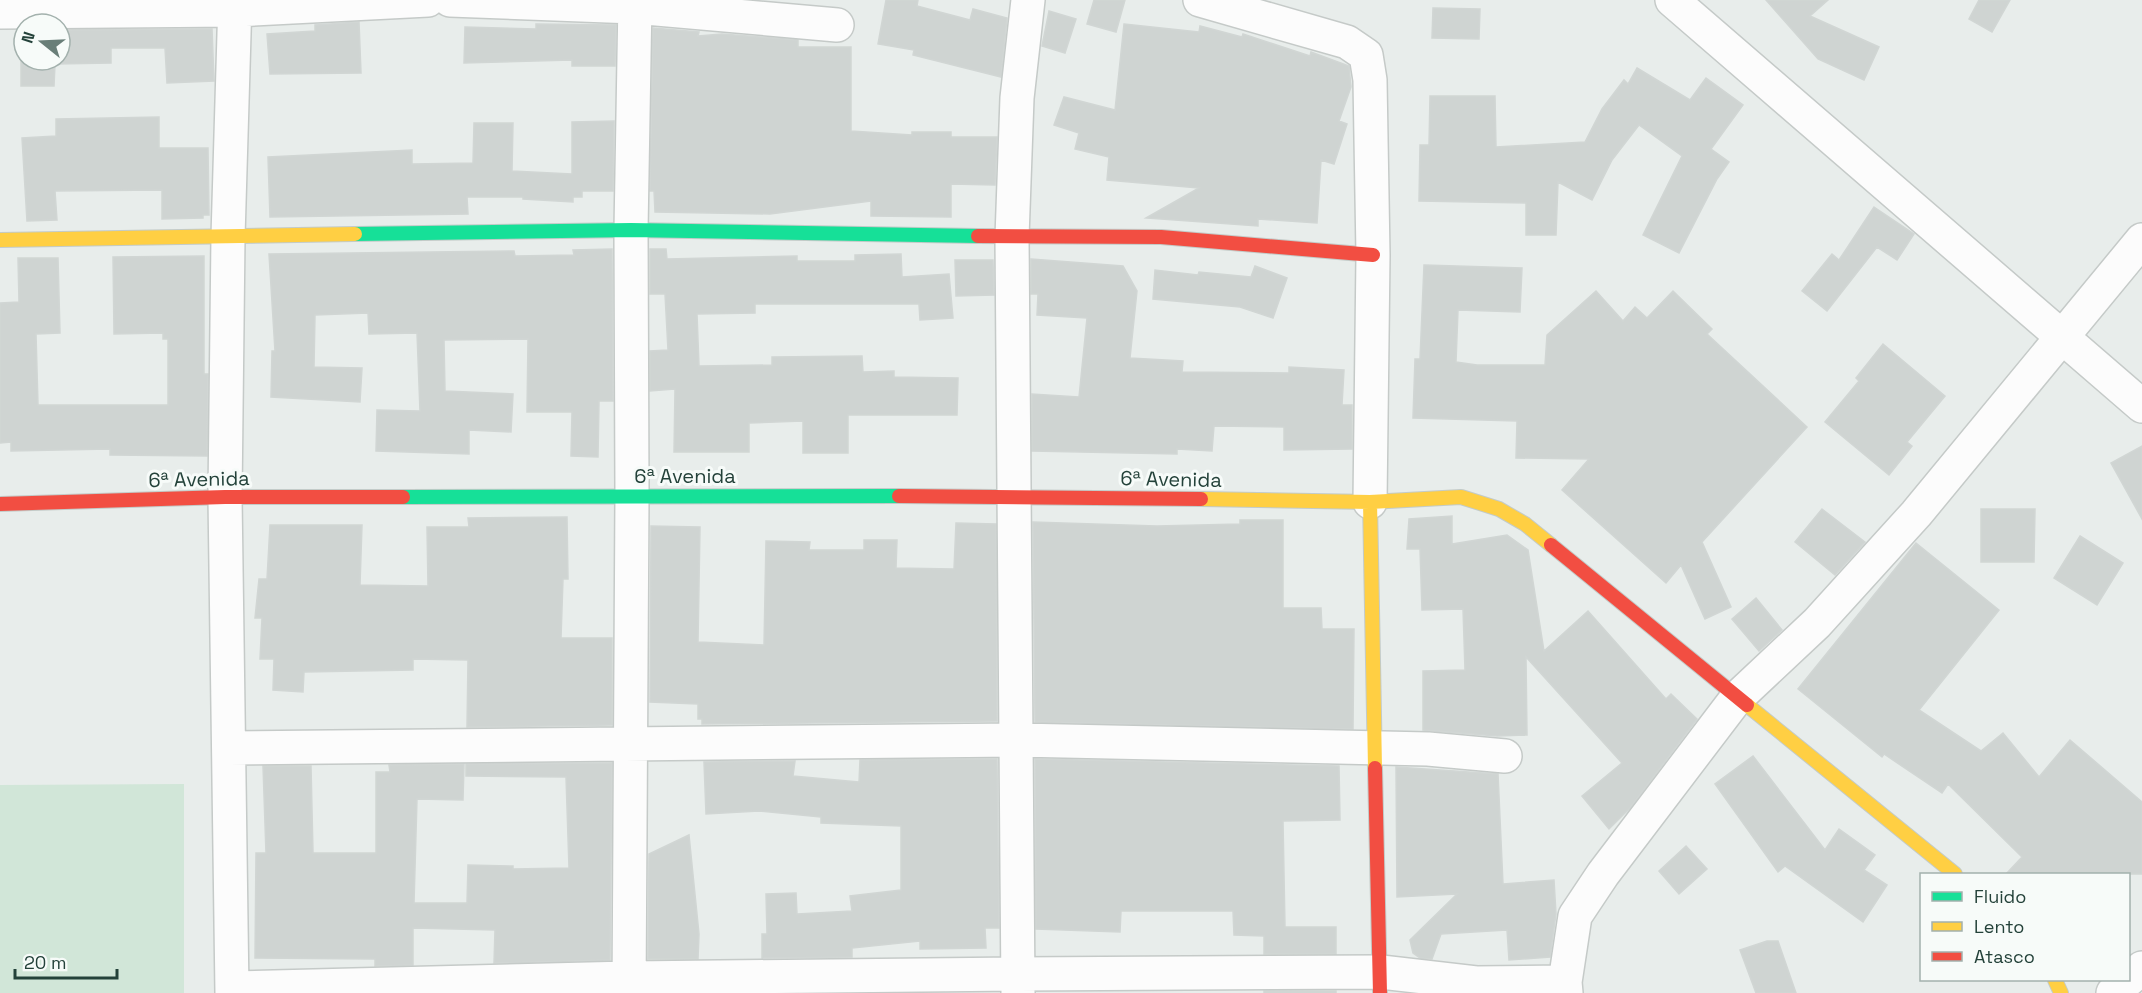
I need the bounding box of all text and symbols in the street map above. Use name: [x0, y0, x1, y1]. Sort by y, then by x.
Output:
north arrow: [12, 12, 72, 72]
text: N: [17, 29, 40, 46]
street label: 6ª Avenida: [634, 463, 736, 489]
street label: 6ª Avenida: [148, 465, 250, 493]
street label: 6ª Avenida: [1120, 465, 1222, 493]
legend: [1920, 873, 2130, 981]
text: Fluido: [1974, 885, 2026, 908]
text: Lento: [1974, 915, 2024, 938]
scale bar: [15, 942, 117, 980]
text: Atasco: [1974, 945, 2035, 968]
text: 20 m: [24, 951, 67, 974]

